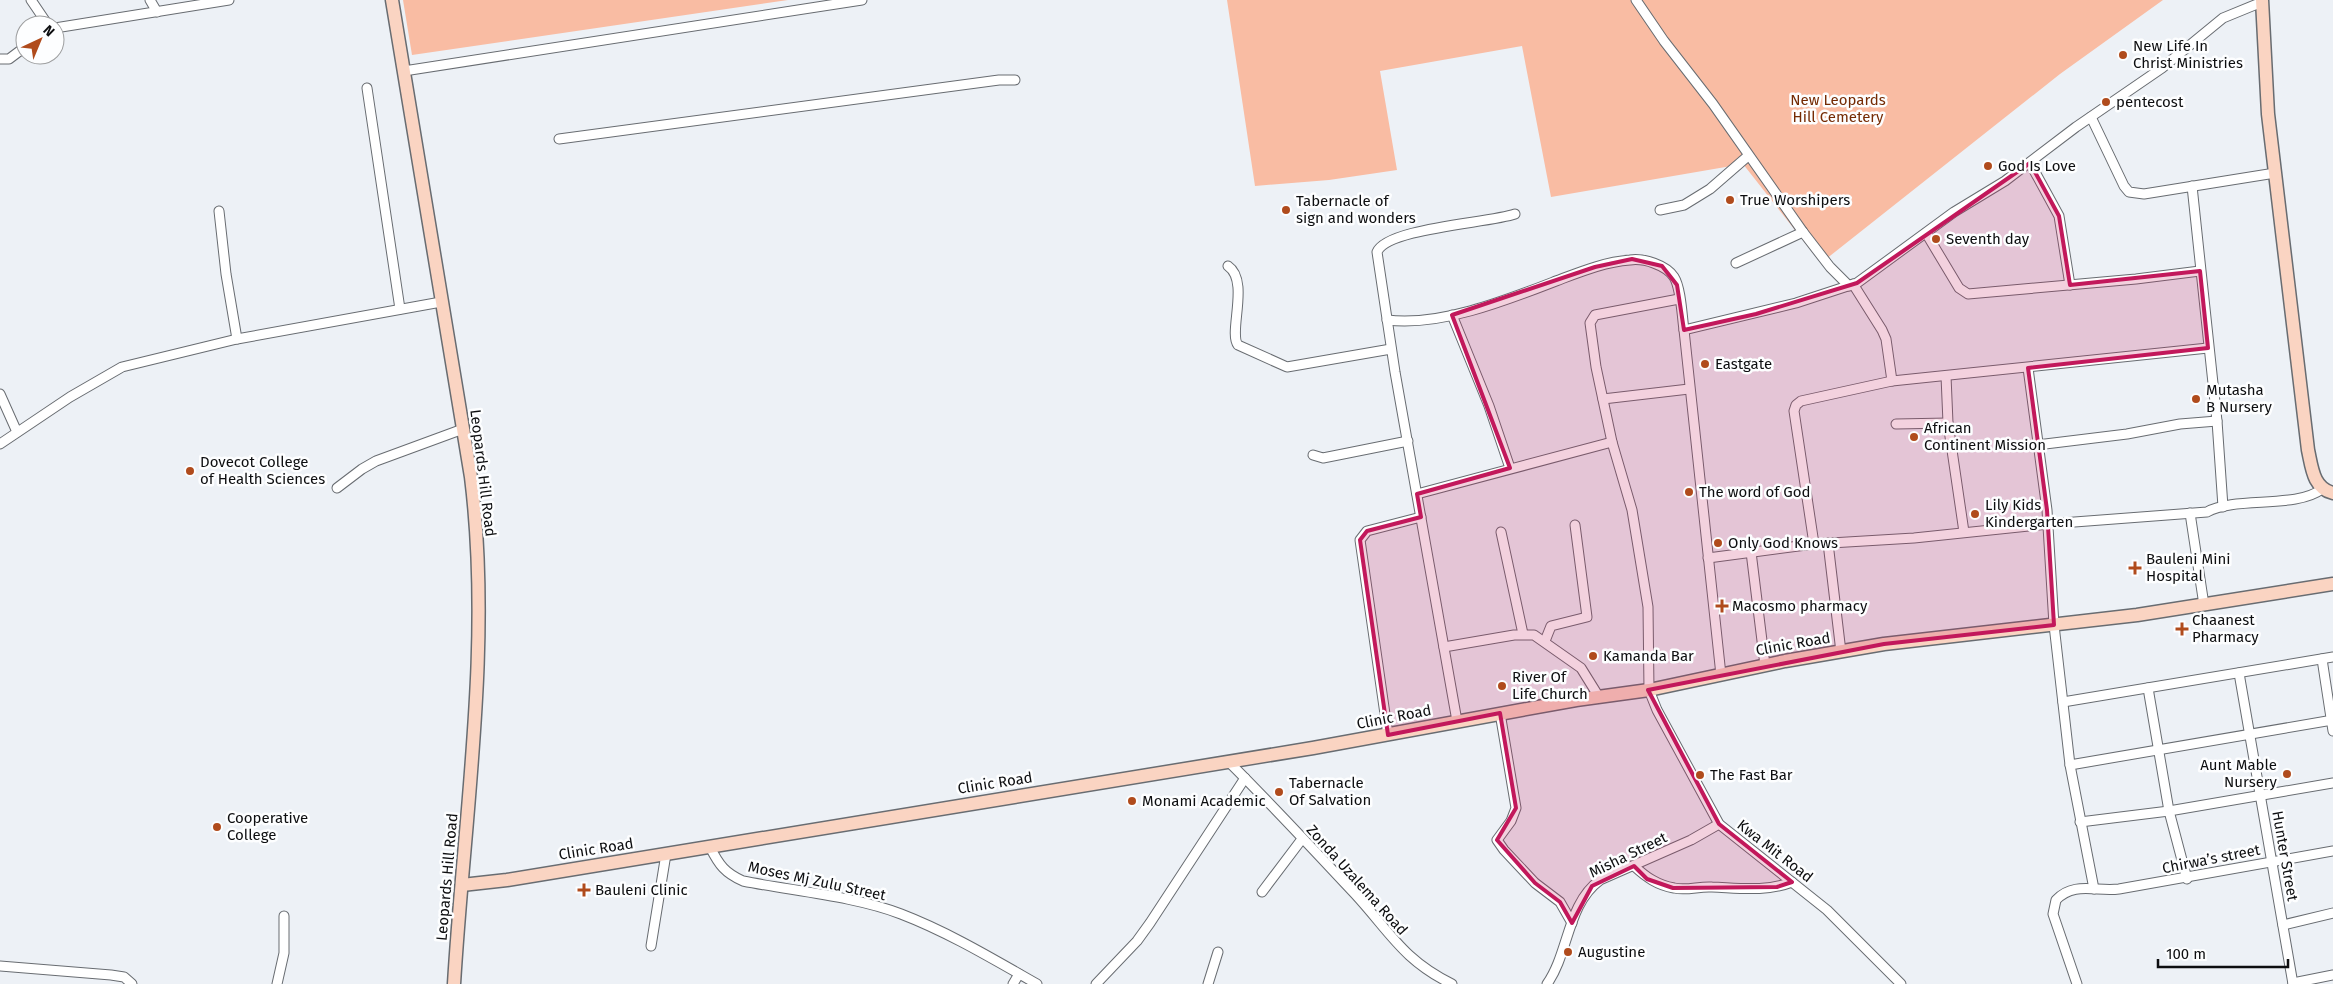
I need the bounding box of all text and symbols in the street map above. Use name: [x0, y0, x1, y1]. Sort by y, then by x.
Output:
north arrow: [15, 15, 65, 65]
text: N: [39, 22, 58, 40]
place label: New Life In Christ Ministries: [2133, 37, 2243, 72]
marker: New Life In Christ Ministries: [2117, 49, 2129, 61]
park label: New Leopards Hill Cemetery: [1790, 91, 1886, 126]
place label: pentecost: [2116, 93, 2184, 111]
marker: pentecost: [2100, 96, 2112, 108]
place label: God Is Love: [1998, 157, 2076, 175]
marker: God Is Love: [1982, 160, 1994, 172]
place label: True Worshipers: [1740, 191, 1850, 209]
place label: Tabernacle of sign and wonders: [1296, 192, 1416, 227]
marker: True Worshipers: [1724, 194, 1736, 206]
marker: Tabernacle of sign and wonders: [1280, 204, 1292, 216]
place label: Seventh day: [1946, 230, 2030, 248]
marker: Seventh day: [1930, 233, 1942, 245]
place label: Eastgate: [1715, 355, 1772, 373]
marker: Eastgate: [1699, 358, 1711, 370]
place label: Mutasha B Nursery: [2206, 381, 2273, 416]
marker: Mutasha B Nursery: [2190, 393, 2202, 405]
street label: Leopards Hill Road: [466, 408, 500, 538]
place label: African Continent Mission: [1924, 419, 2046, 454]
marker: African Continent Mission: [1908, 431, 1920, 443]
place label: Dovecot College of Health Sciences: [200, 453, 325, 488]
marker: Dovecot College of Health Sciences: [184, 465, 196, 477]
place label: The word of God: [1699, 483, 1810, 501]
marker: The word of God: [1683, 486, 1695, 498]
place label: Lily Kids Kindergarten: [1985, 496, 2073, 531]
marker: Lily Kids Kindergarten: [1969, 508, 1981, 520]
place label: Only God Knows: [1728, 534, 1838, 552]
marker: Only God Knows: [1712, 537, 1724, 549]
place label: Bauleni Mini Hospital: [2146, 550, 2230, 585]
marker: Bauleni Mini Hospital: [2128, 561, 2142, 575]
place label: Macosmo pharmacy: [1732, 597, 1868, 615]
marker: Macosmo pharmacy: [1716, 600, 1728, 612]
place label: Chaanest Pharmacy: [2192, 611, 2259, 646]
marker: Chaanest Pharmacy: [2176, 623, 2188, 635]
street label: Clinic Road: [1754, 629, 1832, 659]
place label: Kamanda Bar: [1603, 647, 1694, 665]
marker: Kamanda Bar: [1587, 650, 1599, 662]
place label: River Of Life Church: [1512, 668, 1588, 703]
marker: River Of Life Church: [1496, 680, 1508, 692]
street label: Clinic Road: [1355, 701, 1433, 733]
place label: Aunt Mable Nursery: [2200, 756, 2278, 791]
place label: The Fast Bar: [1710, 766, 1793, 784]
street label: Clinic Road: [956, 768, 1034, 798]
marker: Aunt Mable Nursery: [2281, 768, 2293, 780]
marker: The Fast Bar: [1694, 769, 1706, 781]
place label: Tabernacle Of Salvation: [1289, 774, 1371, 809]
marker: Tabernacle Of Salvation: [1273, 786, 1285, 798]
place label: Monami Academic: [1142, 792, 1266, 810]
marker: Monami Academic: [1126, 795, 1138, 807]
place label: Cooperative College: [227, 809, 308, 844]
street label: Hunter Street: [2268, 809, 2302, 903]
street label: Leopards Hill Road: [432, 812, 462, 942]
street label: Kwa Mit Road: [1733, 816, 1817, 886]
marker: Cooperative College: [211, 821, 223, 833]
street label: Zonda Uzalema Road: [1303, 821, 1411, 939]
street label: Misha Street: [1586, 828, 1670, 882]
street label: Clinic Road: [557, 834, 635, 864]
street label: Chirwa’s street: [2160, 841, 2262, 877]
street label: Moses Mj Zulu Street: [746, 858, 888, 905]
place label: Bauleni Clinic: [595, 881, 688, 899]
marker: Bauleni Clinic: [577, 883, 591, 897]
scale bar: [2158, 936, 2288, 968]
place label: Augustine: [1578, 943, 1645, 961]
text: 100 m: [2166, 945, 2206, 963]
marker: Augustine: [1562, 946, 1574, 958]

